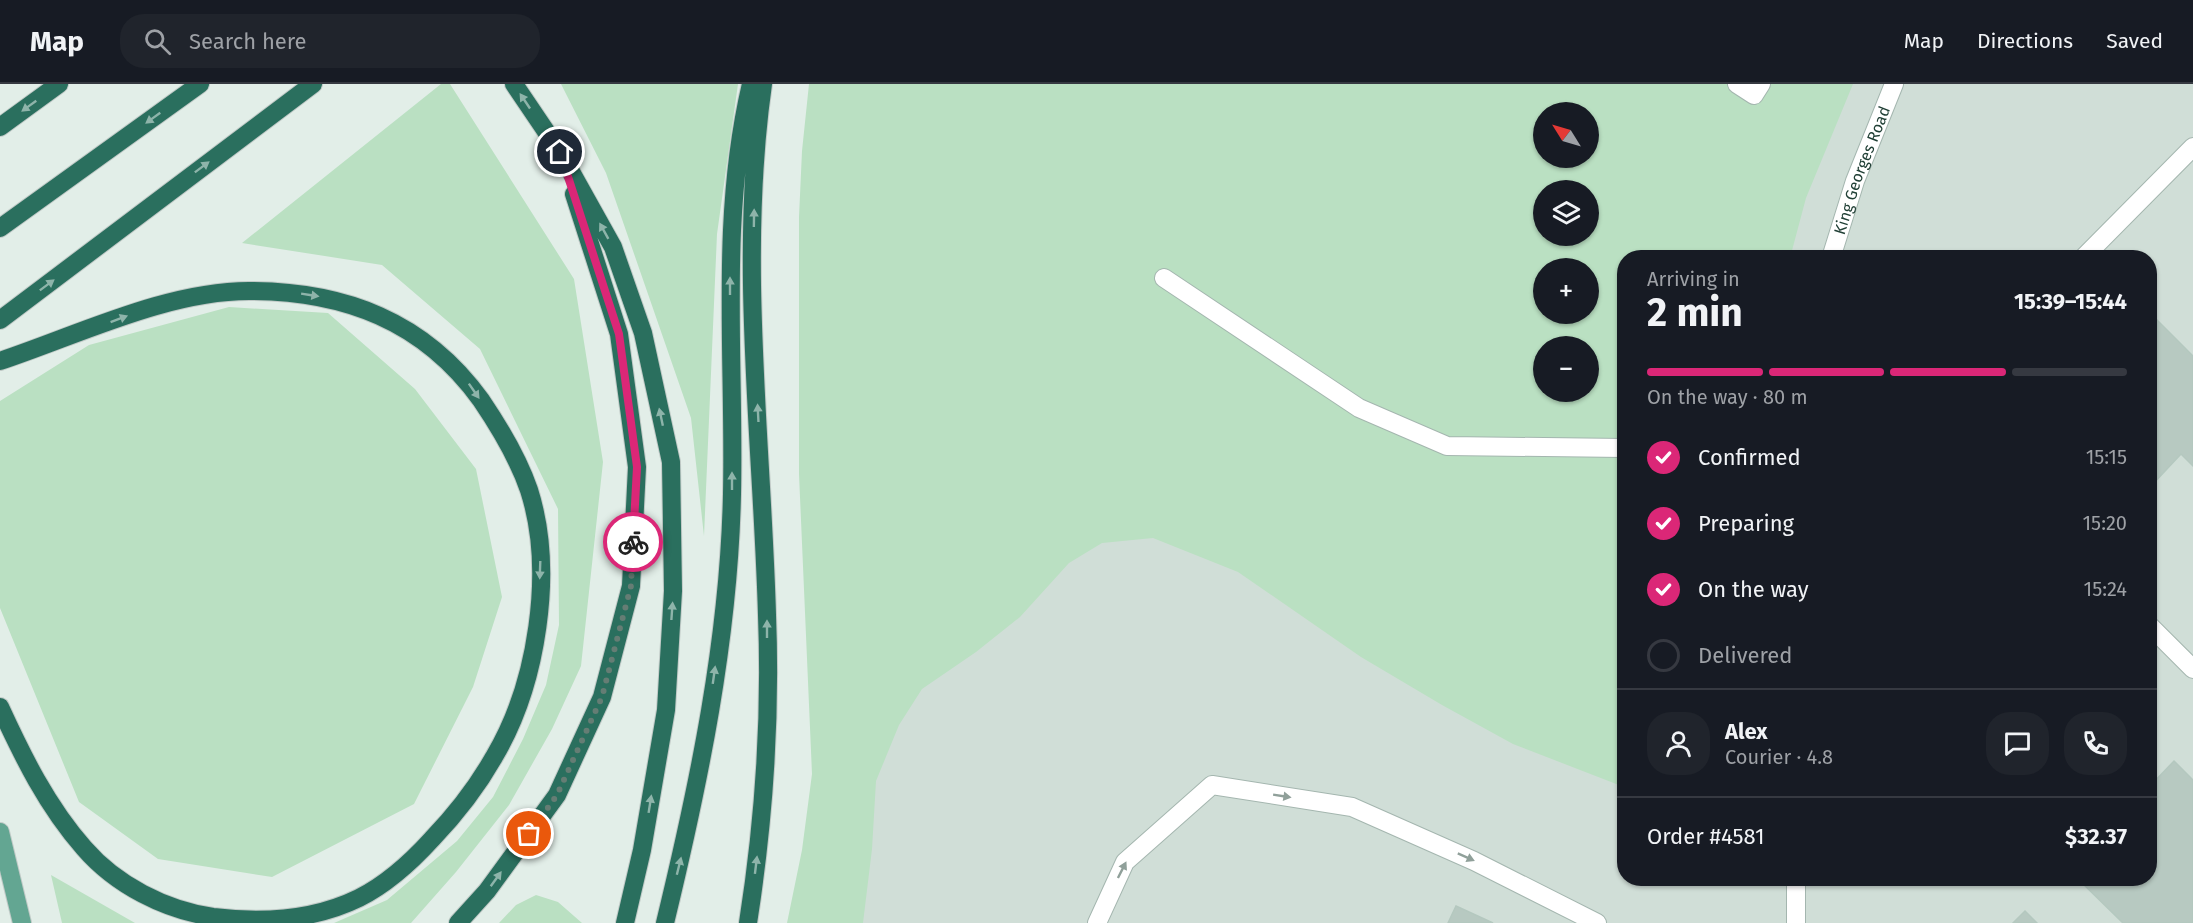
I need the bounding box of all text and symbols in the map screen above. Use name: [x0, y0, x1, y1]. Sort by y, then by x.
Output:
search box: [120, 14, 540, 68]
text: Map: [30, 25, 84, 58]
icon: search: [141, 25, 174, 58]
text: Search here: [189, 28, 307, 55]
text: Map: [1904, 28, 1944, 54]
text: Directions: [1977, 28, 2073, 54]
text: Saved: [2106, 28, 2163, 54]
one-way arrow: [519, 93, 531, 109]
one-way arrow: [22, 99, 37, 111]
north arrow: [1533, 102, 1599, 168]
map controls: [1533, 102, 1599, 402]
street label: King Georges Road: [1830, 103, 1894, 237]
one-way arrow: [145, 112, 161, 124]
pin: [534, 126, 585, 177]
icon: home: [543, 135, 576, 168]
one-way arrow: [194, 161, 210, 173]
button: layers: [1533, 180, 1599, 246]
one-way arrow: [749, 208, 759, 227]
one-way arrow: [599, 223, 610, 239]
button: +: [1533, 258, 1599, 324]
text: Arriving in: [1647, 267, 1740, 291]
one-way arrow: [725, 276, 735, 295]
one-way arrow: [39, 279, 54, 291]
text: 15:39–15:44: [2014, 288, 2127, 315]
text: 2 min: [1647, 290, 1743, 336]
one-way arrow: [301, 291, 320, 300]
one-way arrow: [110, 314, 128, 323]
button: −: [1533, 336, 1599, 402]
one-way arrow: [468, 382, 480, 398]
text: On the way · 80 m: [1647, 385, 1808, 409]
one-way arrow: [754, 403, 763, 422]
one-way arrow: [656, 407, 666, 426]
icon: check: [1647, 441, 1680, 474]
text: Confirmed: [1698, 444, 1801, 471]
text: 15:15: [2086, 445, 2127, 469]
one-way arrow: [727, 471, 737, 490]
icon: check: [1647, 507, 1680, 540]
text: Preparing: [1698, 510, 1794, 537]
text: 15:20: [2082, 511, 2127, 535]
courier: [603, 512, 663, 572]
icon: bike: [617, 526, 650, 559]
one-way arrow: [536, 560, 545, 579]
icon: check: [1647, 573, 1680, 606]
text: On the way: [1698, 576, 1809, 603]
text: 15:24: [2084, 577, 2127, 601]
one-way arrow: [667, 601, 677, 620]
one-way arrow: [762, 619, 772, 638]
text: Delivered: [1698, 642, 1793, 669]
one-way arrow: [710, 665, 719, 684]
button: person: [1647, 712, 1710, 775]
button: chat: [1986, 712, 2049, 775]
button: phone: [2064, 712, 2127, 775]
text: Alex: [1725, 718, 1768, 745]
text: Courier · 4.8: [1725, 745, 1833, 769]
one-way arrow: [1273, 792, 1292, 801]
one-way arrow: [646, 795, 655, 814]
pin: [503, 808, 554, 859]
icon: bag: [512, 817, 545, 850]
text: Order #4581: [1647, 823, 1764, 850]
text: $32.37: [2065, 823, 2127, 850]
one-way arrow: [1457, 853, 1474, 862]
one-way arrow: [752, 856, 761, 875]
one-way arrow: [674, 857, 684, 875]
one-way arrow: [1117, 861, 1127, 878]
one-way arrow: [490, 871, 502, 887]

